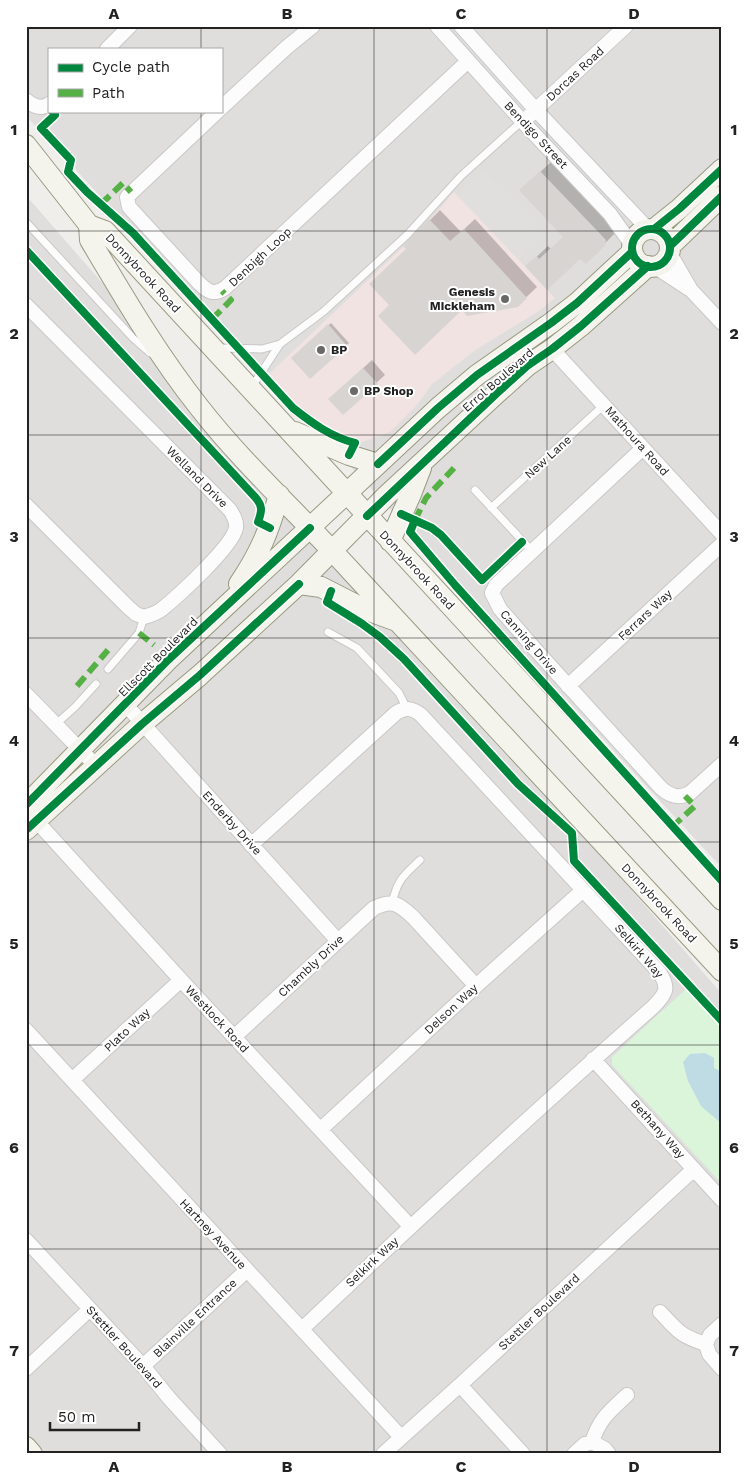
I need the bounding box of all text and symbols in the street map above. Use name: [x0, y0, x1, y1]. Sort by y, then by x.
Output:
text: A: [109, 4, 120, 23]
text: B: [282, 4, 293, 23]
text: C: [456, 4, 467, 23]
text: D: [628, 4, 640, 23]
street label: Dorcas Road: [543, 44, 607, 104]
legend: [48, 48, 222, 112]
text: Cycle path: [92, 58, 170, 76]
text: Path: [92, 84, 125, 102]
street label: Bendigo Street: [501, 99, 571, 171]
text: 1: [11, 120, 17, 139]
text: 1: [731, 120, 737, 139]
street label: Denbigh Loop: [226, 224, 294, 290]
street label: Donnybrook Road: [103, 230, 183, 316]
place label: Genesis Mickleham: [430, 285, 496, 313]
marker: Genesis Mickleham: [499, 293, 511, 305]
text: 2: [9, 324, 19, 343]
text: 2: [729, 324, 739, 343]
place label: BP: [331, 343, 347, 357]
marker: BP: [315, 344, 327, 356]
street label: Errol Boulevard: [460, 345, 536, 415]
place label: BP Shop: [364, 384, 414, 398]
marker: BP Shop: [348, 385, 360, 397]
street label: Mathoura Road: [602, 403, 672, 479]
street label: New Lane: [522, 432, 574, 482]
street label: Welland Drive: [163, 443, 231, 511]
text: 3: [9, 527, 19, 546]
street label: Donnybrook Road: [377, 527, 457, 613]
text: 3: [729, 527, 739, 546]
street label: Ferrars Way: [615, 586, 675, 643]
street label: Canning Drive: [497, 607, 561, 677]
street label: Ellscott Boulevard: [115, 614, 201, 700]
text: 4: [9, 731, 19, 750]
text: 4: [729, 731, 739, 750]
street label: Enderby Drive: [199, 788, 265, 858]
street label: Donnybrook Road: [619, 860, 699, 946]
street label: Selkirk Way: [612, 921, 667, 982]
street label: Chambly Drive: [275, 932, 347, 1000]
text: 5: [9, 934, 19, 953]
text: 5: [729, 934, 739, 953]
street label: Delson Way: [421, 980, 481, 1037]
street label: Westlock Road: [182, 982, 252, 1056]
street label: Plato Way: [101, 1005, 153, 1055]
street label: Bethany Way: [628, 1097, 689, 1162]
text: 6: [9, 1138, 19, 1157]
text: 6: [729, 1138, 739, 1157]
street label: Hartney Avenue: [177, 1196, 249, 1272]
street label: Selkirk Way: [343, 1233, 402, 1290]
street label: Stettler Boulevard: [495, 1271, 583, 1353]
street label: Blainville Entrance: [150, 1276, 240, 1360]
street label: Stettler Boulevard: [83, 1303, 165, 1391]
text: 7: [9, 1341, 19, 1360]
text: 7: [729, 1341, 739, 1360]
scale bar: [50, 1400, 139, 1432]
text: 50 m: [58, 1408, 95, 1426]
text: A: [109, 1457, 120, 1476]
text: B: [282, 1457, 293, 1476]
text: C: [456, 1457, 467, 1476]
text: D: [628, 1457, 640, 1476]

